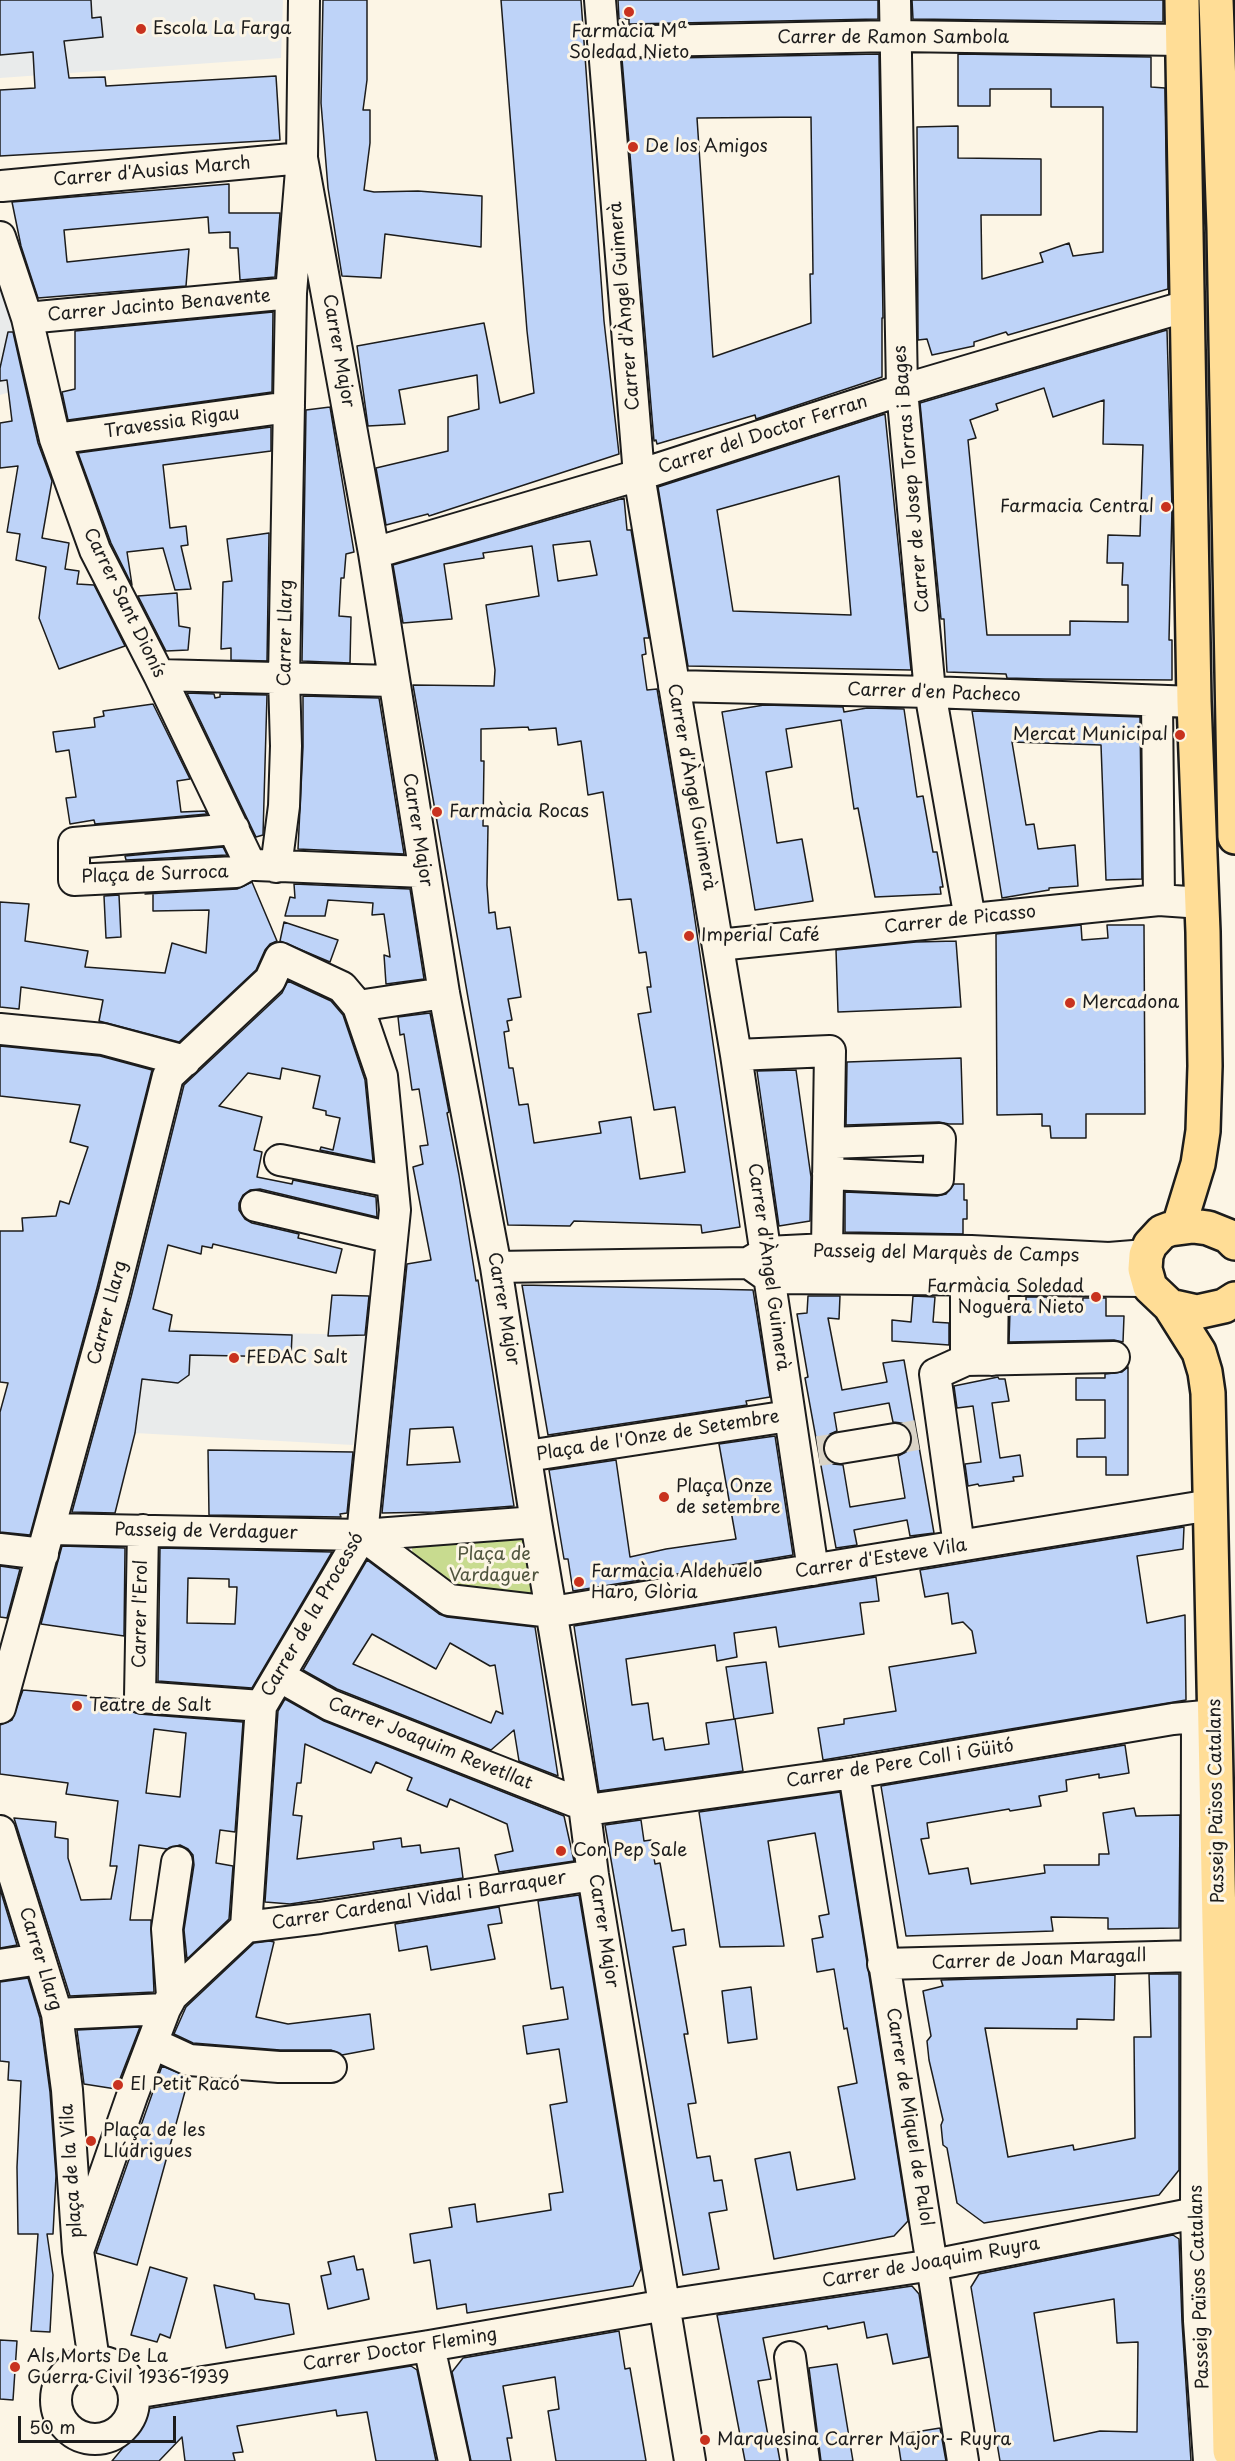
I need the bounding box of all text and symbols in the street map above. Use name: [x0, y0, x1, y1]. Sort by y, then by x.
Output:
marker: Farmàcia Mª Soledad Nieto: [622, 5, 636, 19]
place label: Escola La Farga: [153, 18, 291, 40]
place label: Farmàcia Mª Soledad Nieto: [569, 21, 689, 63]
marker: Escola La Farga: [134, 22, 148, 36]
street label: Carrer de Ramon Sambola: [777, 27, 1009, 49]
place label: De los Amigos: [645, 136, 768, 158]
marker: De los Amigos: [626, 140, 640, 154]
street label: Carrer d'Ausias March: [52, 153, 252, 191]
street label: Carrer d'Àngel Guimerà: [605, 201, 645, 411]
street label: Carrer Jacinto Benavente: [47, 285, 271, 327]
street label: Carrer Major: [317, 293, 359, 409]
street label: Carrer de Josep Torras i Bages: [890, 344, 934, 614]
street label: Carrer del Doctor Ferran: [656, 391, 870, 479]
street label: Travessia Rigau: [103, 403, 241, 443]
place label: Farmacia Central: [1000, 496, 1154, 518]
marker: Farmacia Central: [1159, 500, 1173, 514]
street label: Carrer Sant Dionís: [78, 525, 170, 681]
street label: Carrer Llarg: [274, 579, 298, 687]
street label: Carrer d'en Pacheco: [847, 679, 1021, 707]
street label: Carrer d'Àngel Guimerà: [662, 682, 720, 892]
place label: Mercat Municipal: [1013, 724, 1168, 746]
marker: Mercat Municipal: [1173, 728, 1187, 742]
street label: Carrer Major: [397, 772, 437, 888]
place label: Farmàcia Rocas: [449, 801, 589, 823]
marker: Farmàcia Rocas: [430, 805, 444, 819]
street label: Plaça de Surroca: [81, 862, 229, 888]
street label: Carrer de Picasso: [883, 901, 1037, 939]
place label: Imperial Café: [701, 925, 819, 947]
marker: Imperial Café: [682, 929, 696, 943]
place label: Mercadona: [1082, 992, 1179, 1014]
marker: Mercadona: [1063, 996, 1077, 1010]
street label: Carrer d'Àngel Guimerà: [743, 1162, 793, 1372]
street label: Passeig del Marquès de Camps: [813, 1241, 1079, 1267]
street label: Carrer Major: [482, 1251, 524, 1367]
street label: Carrer Llarg: [84, 1259, 132, 1367]
place label: Farmàcia Soledad Noguera Nieto: [927, 1276, 1084, 1318]
marker: Farmàcia Soledad Noguera Nieto: [1089, 1290, 1103, 1304]
place label: FEDAC Salt: [246, 1347, 348, 1369]
marker: FEDAC Salt: [227, 1351, 241, 1365]
street label: Plaça de l'Onze de Setembre: [535, 1406, 781, 1466]
place label: Plaça Onze de setembre: [676, 1476, 781, 1518]
marker: Plaça Onze de setembre: [657, 1490, 671, 1504]
street label: Passeig de Verdaguer: [114, 1520, 298, 1544]
street label: Carrer de la Processó: [257, 1529, 369, 1701]
street label: Carrer d'Esteve Vila: [794, 1535, 968, 1583]
park label: Plaça de Vardaguer: [449, 1544, 539, 1586]
street label: Carrer l'Erol: [129, 1560, 153, 1668]
place label: Farmàcia Aldehuelo Haro, Glòria: [591, 1561, 762, 1604]
marker: Farmàcia Aldehuelo Haro, Glòria: [572, 1575, 586, 1589]
street label: Carrer Joaquim Revetllat: [325, 1693, 535, 1795]
place label: Teatre de Salt: [89, 1695, 211, 1717]
street label: Passeig Països Catalans: [1204, 1698, 1230, 1904]
marker: Teatre de Salt: [70, 1699, 84, 1713]
street label: Carrer de Pere Coll i Güitó: [785, 1735, 1015, 1793]
place label: Con Pep Sale: [573, 1840, 687, 1862]
marker: Con Pep Sale: [554, 1844, 568, 1858]
street label: Carrer Cardenal Vidal i Barraquer: [270, 1867, 568, 1935]
street label: Carrer Major: [583, 1873, 623, 1989]
street label: Carrer Llarg: [14, 1905, 66, 2013]
street label: Carrer de Joan Maragall: [931, 1945, 1147, 1975]
street label: Carrer de Miquel de Palol: [881, 2006, 937, 2228]
place label: El Petit Racó: [130, 2074, 240, 2096]
marker: El Petit Racó: [111, 2078, 125, 2092]
street label: plaça de la Vila: [57, 2103, 87, 2239]
place label: Plaça de les Llúdrigues: [103, 2120, 205, 2162]
marker: Plaça de les Llúdrigues: [84, 2134, 98, 2148]
street label: Passeig Països Catalans: [1186, 2184, 1214, 2390]
street label: Carrer de Joaquim Ruyra: [821, 2233, 1041, 2293]
street label: Carrer Doctor Fleming: [301, 2324, 499, 2376]
place label: Als Morts De La Guerra Civil 1936-1939: [27, 2346, 229, 2388]
marker: Als Morts De La Guerra Civil 1936-1939: [8, 2360, 22, 2374]
scale bar: [21, 2404, 178, 2442]
text: 50 m: [29, 2413, 76, 2440]
place label: Marquesina Carrer Major - Ruyra: [717, 2429, 1011, 2451]
marker: Marquesina Carrer Major - Ruyra: [698, 2433, 712, 2447]

